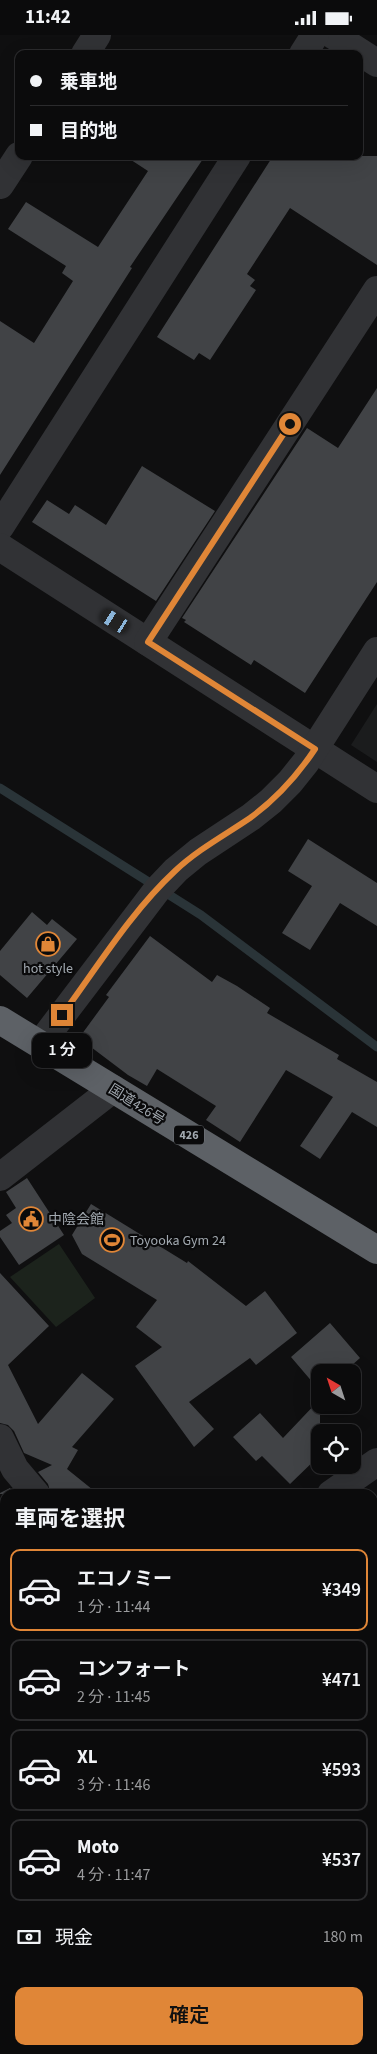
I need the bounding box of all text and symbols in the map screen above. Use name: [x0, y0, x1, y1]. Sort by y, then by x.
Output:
text: 11:42: [25, 4, 71, 31]
text: 乗車地: [60, 69, 117, 96]
text: 目的地: [60, 118, 117, 145]
route start: [279, 413, 301, 435]
car: [98, 607, 131, 635]
shop icon: hot style: [35, 931, 61, 957]
place label: hot style: [23, 959, 73, 979]
route end: [51, 1004, 73, 1026]
callout: 1 分: [32, 1033, 92, 1067]
text: 1 分: [48, 1039, 76, 1061]
street label: 国道426号: [105, 1080, 168, 1130]
road number: 426: [174, 1125, 204, 1145]
public building icon: 中陰会館: [18, 1206, 44, 1232]
place label: 中陰会館: [48, 1210, 104, 1230]
sports icon: Toyooka Gym 24: [99, 1227, 125, 1253]
place label: Toyooka Gym 24: [130, 1231, 226, 1251]
north arrow: [311, 1364, 361, 1414]
map controls: [311, 1364, 361, 1474]
button: locate: [311, 1424, 361, 1474]
text: 車両を選択: [15, 1503, 125, 1535]
text: エコノミー: [77, 1566, 172, 1593]
icon: car: [17, 1568, 62, 1613]
text: ¥349: [322, 1577, 361, 1604]
text: 1 分 · 11:44: [77, 1596, 150, 1618]
text: コンフォート: [77, 1656, 190, 1683]
icon: car: [17, 1658, 62, 1703]
text: ¥471: [322, 1667, 361, 1694]
text: 2 分 · 11:45: [77, 1686, 150, 1708]
text: XL: [77, 1744, 98, 1771]
icon: car: [17, 1748, 62, 1793]
text: ¥593: [322, 1757, 361, 1784]
text: 3 分 · 11:46: [77, 1774, 150, 1796]
text: Moto: [77, 1834, 119, 1861]
icon: car: [17, 1838, 62, 1883]
text: ¥537: [322, 1847, 361, 1874]
text: 4 分 · 11:47: [77, 1864, 150, 1886]
icon: cash: [15, 1923, 43, 1951]
text: 現金: [55, 1925, 93, 1952]
text: 180 m: [323, 1926, 363, 1948]
button: 確定: [15, 1987, 363, 2045]

